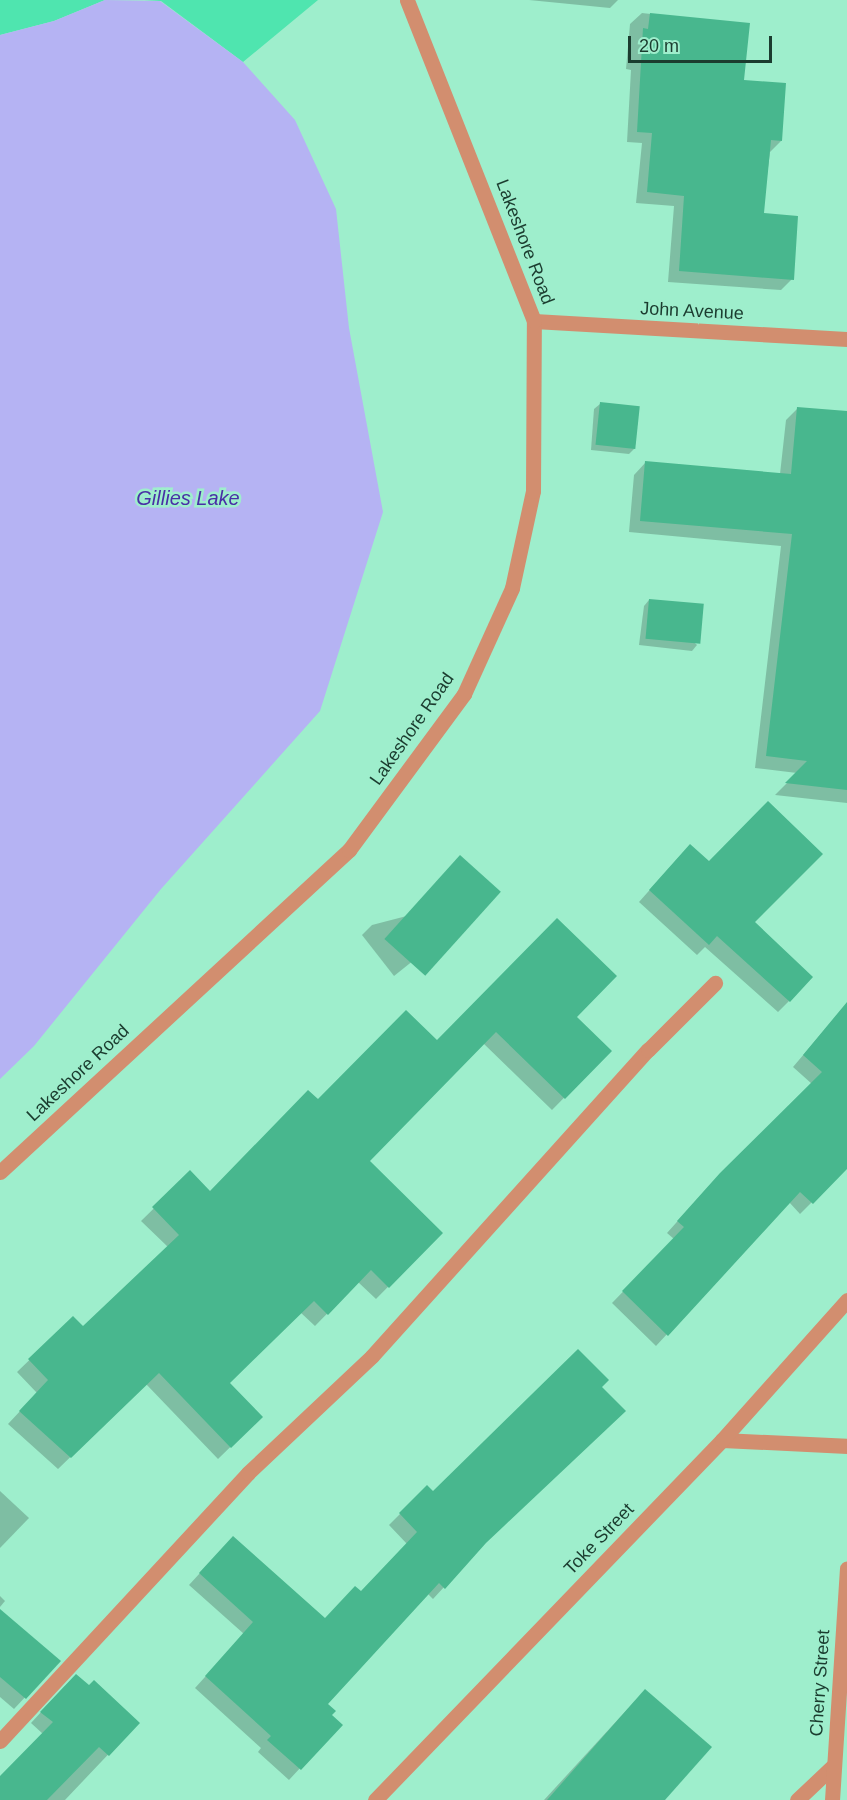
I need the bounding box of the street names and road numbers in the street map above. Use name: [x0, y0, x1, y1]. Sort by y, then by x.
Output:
street label: Lakeshore Road: [491, 176, 559, 308]
street label: John Avenue: [639, 297, 745, 325]
street label: Lakeshore Road: [365, 669, 459, 789]
street label: Lakeshore Road: [22, 1020, 134, 1126]
street label: Toke Street: [560, 1499, 638, 1579]
street label: Cherry Street: [805, 1629, 835, 1737]

